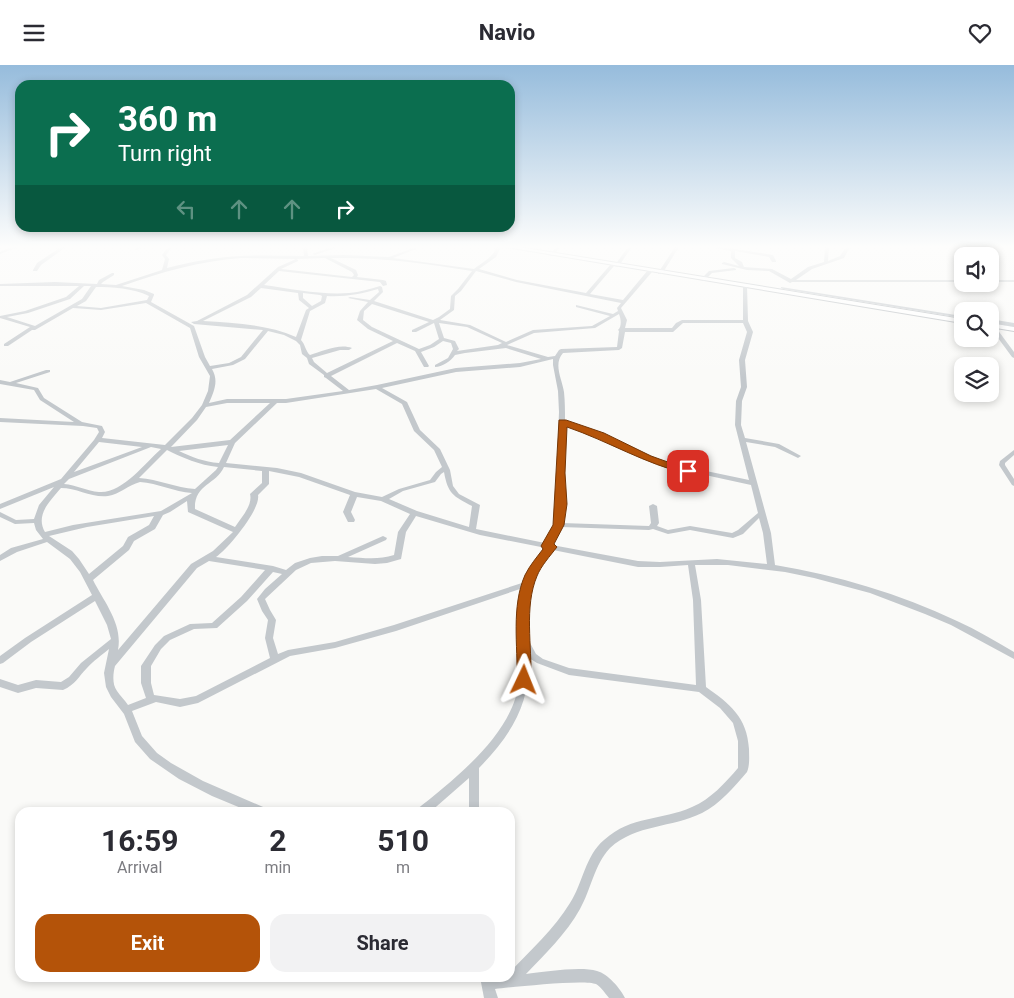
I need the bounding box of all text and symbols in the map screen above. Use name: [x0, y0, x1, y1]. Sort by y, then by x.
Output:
icon: menu: [20, 19, 48, 47]
icon: heart: [966, 19, 994, 47]
text: Navio: [479, 20, 535, 45]
text: 360 m: [118, 99, 217, 140]
icon: right: [35, 100, 100, 165]
text: Turn right: [118, 141, 212, 166]
icon: left: [172, 195, 200, 223]
icon: ahead: [225, 195, 253, 223]
icon: ahead: [278, 195, 306, 223]
icon: right: [331, 195, 359, 223]
map controls: [954, 247, 999, 402]
button: sound: [954, 247, 999, 292]
button: search: [954, 302, 999, 347]
button: layers: [954, 357, 999, 402]
pin: [667, 450, 709, 492]
icon: arrive: [674, 457, 702, 485]
position arrow: [497, 653, 549, 705]
text: 16:59: [101, 823, 178, 858]
text: 2: [269, 823, 286, 858]
text: 510: [377, 823, 429, 858]
text: Arrival: [117, 858, 162, 877]
text: min: [264, 858, 291, 877]
text: m: [396, 858, 410, 877]
button: Exit: [35, 914, 260, 972]
button: Share: [270, 914, 495, 972]

